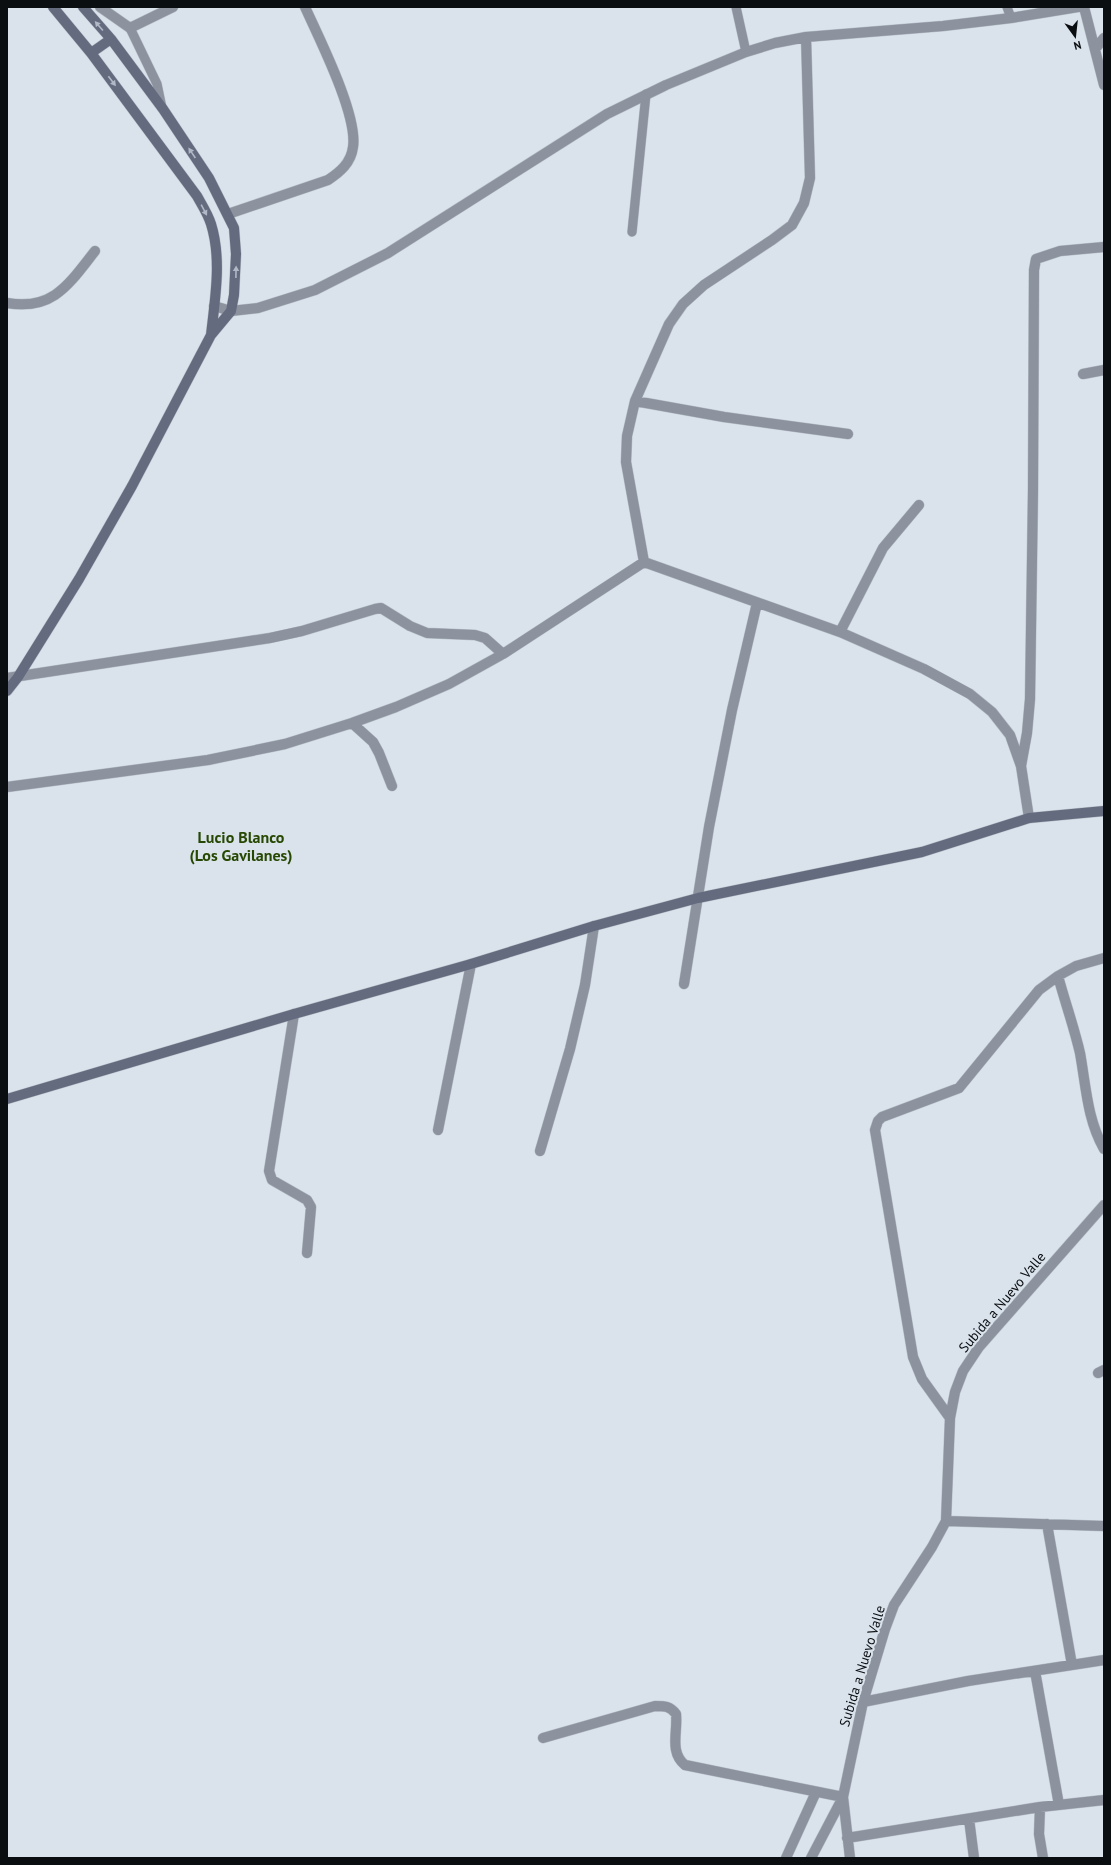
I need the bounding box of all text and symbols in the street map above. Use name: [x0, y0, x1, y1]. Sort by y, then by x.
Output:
north arrow: [1055, 16, 1095, 56]
one-way arrow: [94, 21, 104, 31]
text: N: [1072, 38, 1083, 53]
one-way arrow: [108, 76, 117, 87]
one-way arrow: [189, 147, 196, 159]
one-way arrow: [201, 204, 208, 215]
one-way arrow: [233, 265, 239, 278]
district label: Lucio Blanco (Los Gavilanes): [189, 827, 293, 865]
street label: Subida a Nuevo Valle: [955, 1248, 1049, 1356]
street label: Subida a Nuevo Valle: [835, 1603, 889, 1729]

